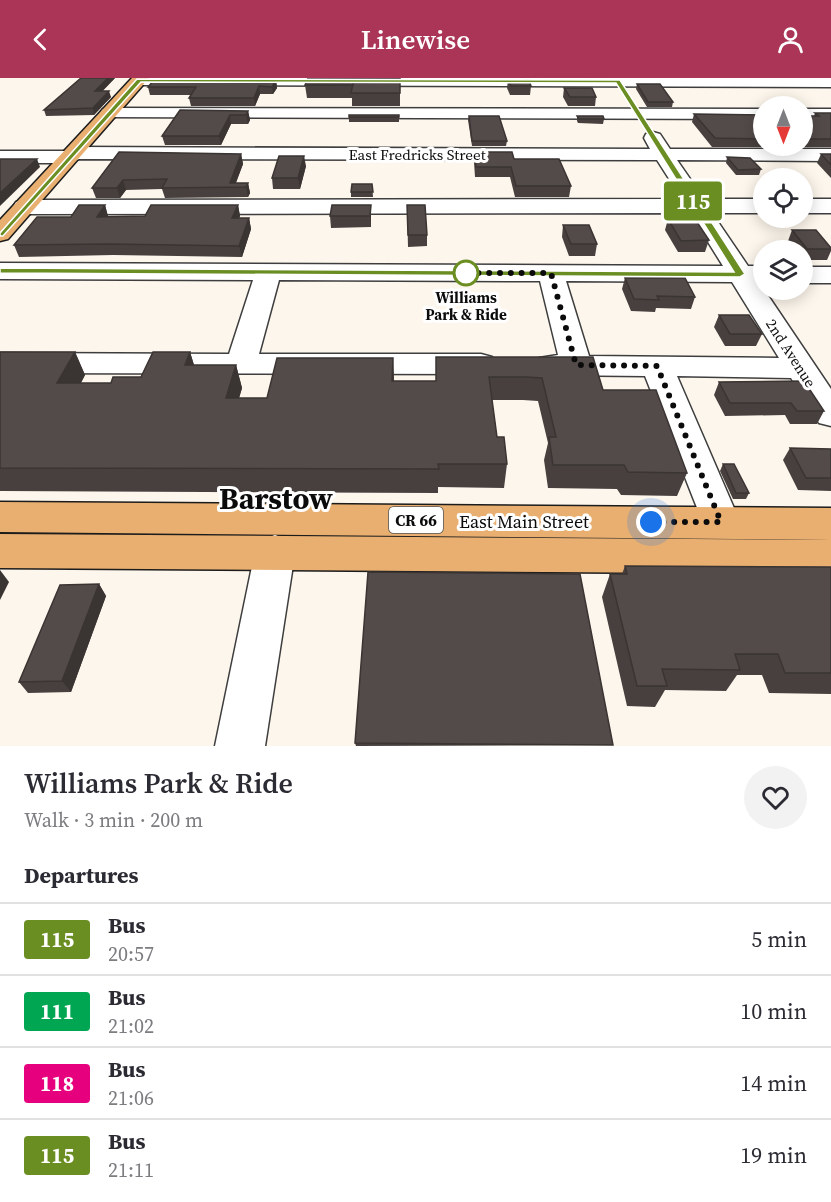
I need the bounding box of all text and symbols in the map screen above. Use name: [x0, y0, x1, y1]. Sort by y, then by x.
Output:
text: Linewise: [361, 21, 470, 58]
icon: back: [24, 23, 57, 56]
icon: person: [774, 23, 807, 56]
north arrow: [753, 96, 813, 156]
map controls: [753, 96, 813, 300]
street label: East Fredricks Street: [348, 144, 486, 165]
button: locate: [753, 168, 813, 228]
line badge: 115: [658, 182, 728, 220]
text: 115: [676, 187, 710, 216]
button: layers: [753, 240, 813, 300]
marker: Williams Park & Ride: [453, 260, 479, 286]
place label: Williams Park & Ride: [425, 287, 507, 325]
street label: 2nd Avenue: [761, 315, 821, 392]
district label: Barstow: [219, 478, 333, 519]
road number: CR 66: [389, 507, 443, 533]
your location: [636, 507, 666, 537]
street label: East Main Street: [459, 509, 589, 534]
text: Williams Park & Ride: [24, 764, 293, 802]
button: heart: [744, 766, 807, 829]
text: Walk · 3 min · 200 m: [24, 806, 203, 834]
text: Departures: [24, 860, 138, 890]
text: Bus: [108, 910, 145, 940]
text: 5 min: [751, 924, 807, 954]
text: 115: [40, 925, 74, 954]
text: 20:57: [108, 940, 154, 968]
text: Bus: [108, 982, 145, 1012]
text: 10 min: [740, 996, 807, 1026]
text: 111: [40, 997, 74, 1026]
text: 21:02: [108, 1012, 154, 1040]
text: Bus: [108, 1054, 145, 1084]
text: 14 min: [740, 1068, 807, 1098]
text: 118: [40, 1069, 74, 1098]
text: 21:06: [108, 1084, 154, 1112]
text: Bus: [108, 1126, 145, 1156]
text: 19 min: [740, 1140, 807, 1170]
text: 115: [40, 1141, 74, 1170]
text: 21:11: [108, 1156, 154, 1184]

